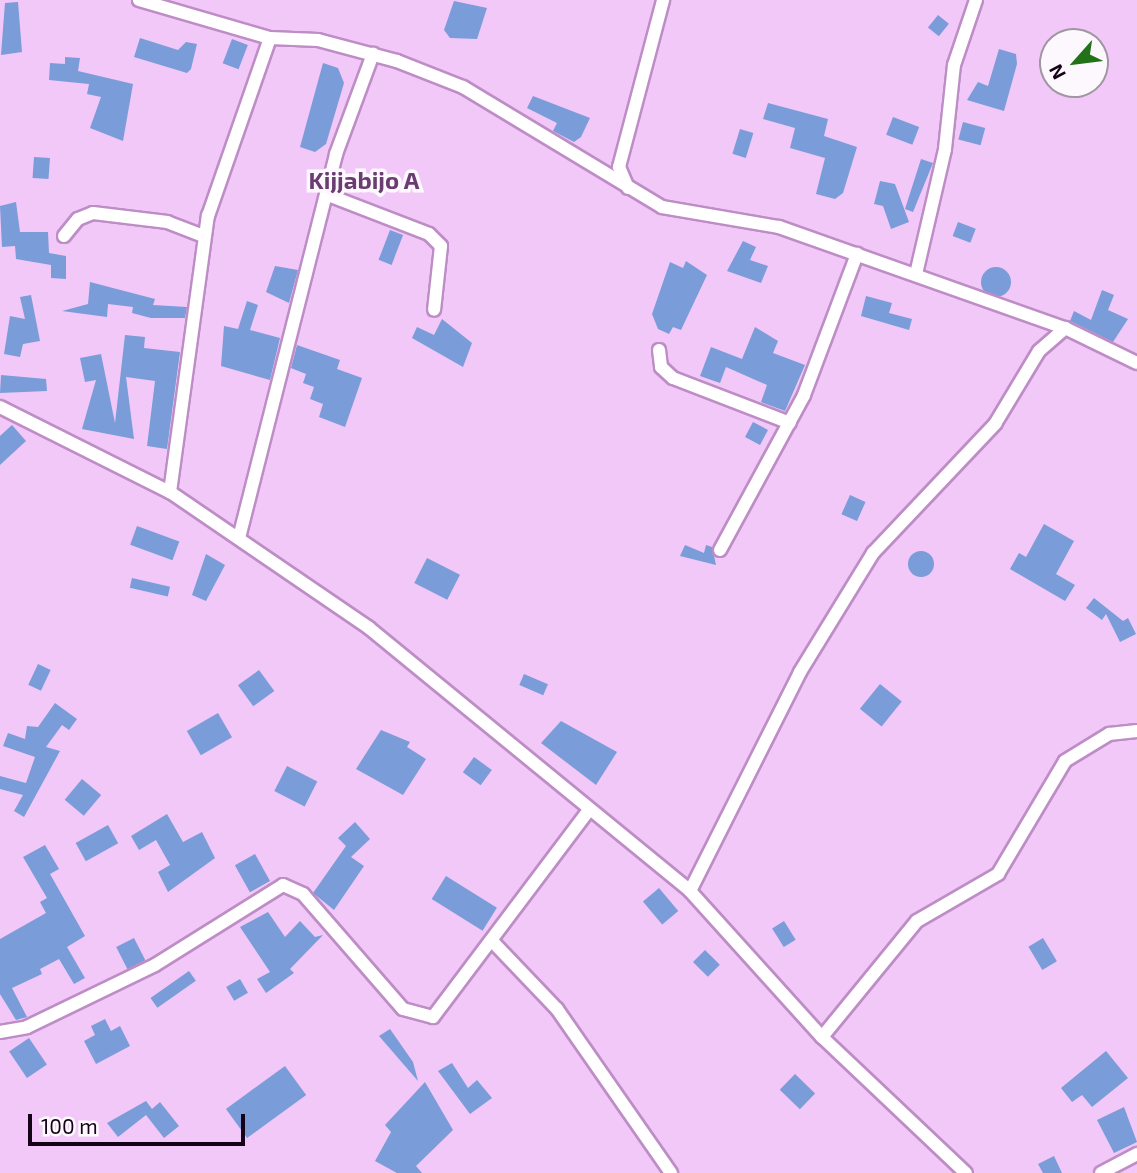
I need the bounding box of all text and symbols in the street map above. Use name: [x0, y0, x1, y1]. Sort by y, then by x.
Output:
north arrow: [1039, 28, 1109, 98]
text: N: [1043, 61, 1070, 84]
district label: Kijjabijo A: [308, 166, 420, 194]
scale bar: [32, 1100, 248, 1144]
text: 100 m: [41, 1113, 98, 1138]

